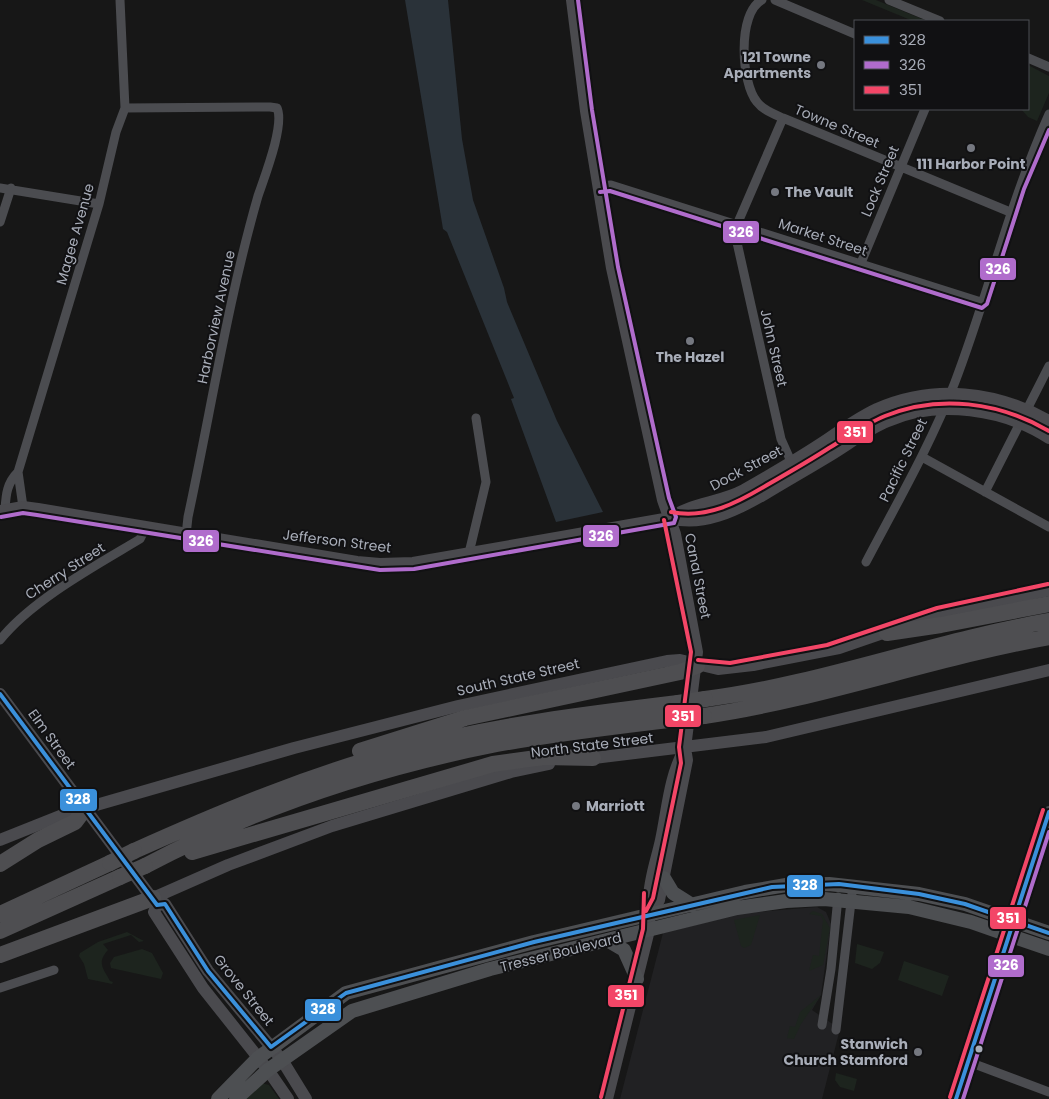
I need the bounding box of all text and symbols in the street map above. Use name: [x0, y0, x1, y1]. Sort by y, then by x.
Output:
legend: [854, 20, 1029, 110]
text: 328: [899, 29, 926, 50]
place label: 121 Towne Apartments: [724, 47, 811, 83]
text: 326: [899, 54, 926, 75]
marker: 121 Towne Apartments: [815, 59, 827, 71]
text: 351: [899, 79, 922, 100]
street label: Towne Street: [791, 99, 883, 153]
street label: Lock Street: [856, 142, 904, 220]
marker: 111 Harbor Point: [965, 142, 977, 154]
place label: 111 Harbor Point: [917, 154, 1026, 174]
street label: Magee Avenue: [51, 181, 99, 287]
place label: The Vault: [785, 182, 854, 202]
marker: The Vault: [769, 186, 781, 198]
street label: Market Street: [776, 213, 870, 261]
line badge: 326: [722, 220, 760, 244]
text: 326: [728, 222, 754, 242]
street label: Harborview Avenue: [192, 248, 240, 385]
line badge: 326: [979, 257, 1017, 281]
text: 326: [985, 259, 1011, 279]
street label: John Street: [755, 307, 793, 389]
marker: The Hazel: [684, 335, 696, 347]
place label: The Hazel: [656, 347, 724, 367]
street label: Pacific Street: [874, 415, 932, 505]
line badge: 351: [836, 420, 874, 444]
text: 351: [844, 422, 866, 442]
street label: Dock Street: [706, 441, 786, 495]
street label: Jefferson Street: [282, 524, 392, 558]
line badge: 326: [582, 524, 620, 548]
text: 326: [588, 526, 614, 546]
line badge: 326: [182, 529, 220, 553]
text: 326: [188, 531, 214, 551]
street label: Canal Street: [680, 531, 716, 621]
street label: Cherry Street: [21, 538, 109, 604]
street label: South State Street: [455, 653, 581, 701]
line badge: 351: [664, 704, 702, 728]
street label: Elm Street: [23, 705, 81, 773]
text: 351: [672, 706, 694, 726]
street label: North State Street: [530, 728, 654, 762]
line badge: 328: [59, 788, 98, 812]
text: 328: [65, 789, 91, 809]
place label: Marriott: [586, 796, 645, 816]
marker: Marriott: [570, 800, 582, 812]
line badge: 328: [786, 874, 824, 898]
text: 328: [792, 875, 818, 895]
line badge: 351: [989, 906, 1027, 930]
text: 351: [997, 908, 1019, 928]
street label: Tresser Boulevard: [498, 927, 624, 977]
street label: Grove Street: [209, 950, 279, 1030]
line badge: 326: [987, 954, 1025, 978]
text: 326: [993, 955, 1019, 975]
line badge: 351: [607, 984, 645, 1008]
text: 351: [615, 985, 637, 1005]
line badge: 328: [304, 998, 342, 1022]
text: 328: [310, 999, 336, 1019]
place label: Stanwich Church Stamford: [784, 1034, 908, 1070]
unlabelled marker: [974, 1044, 984, 1054]
marker: Stanwich Church Stamford: [912, 1046, 924, 1058]

